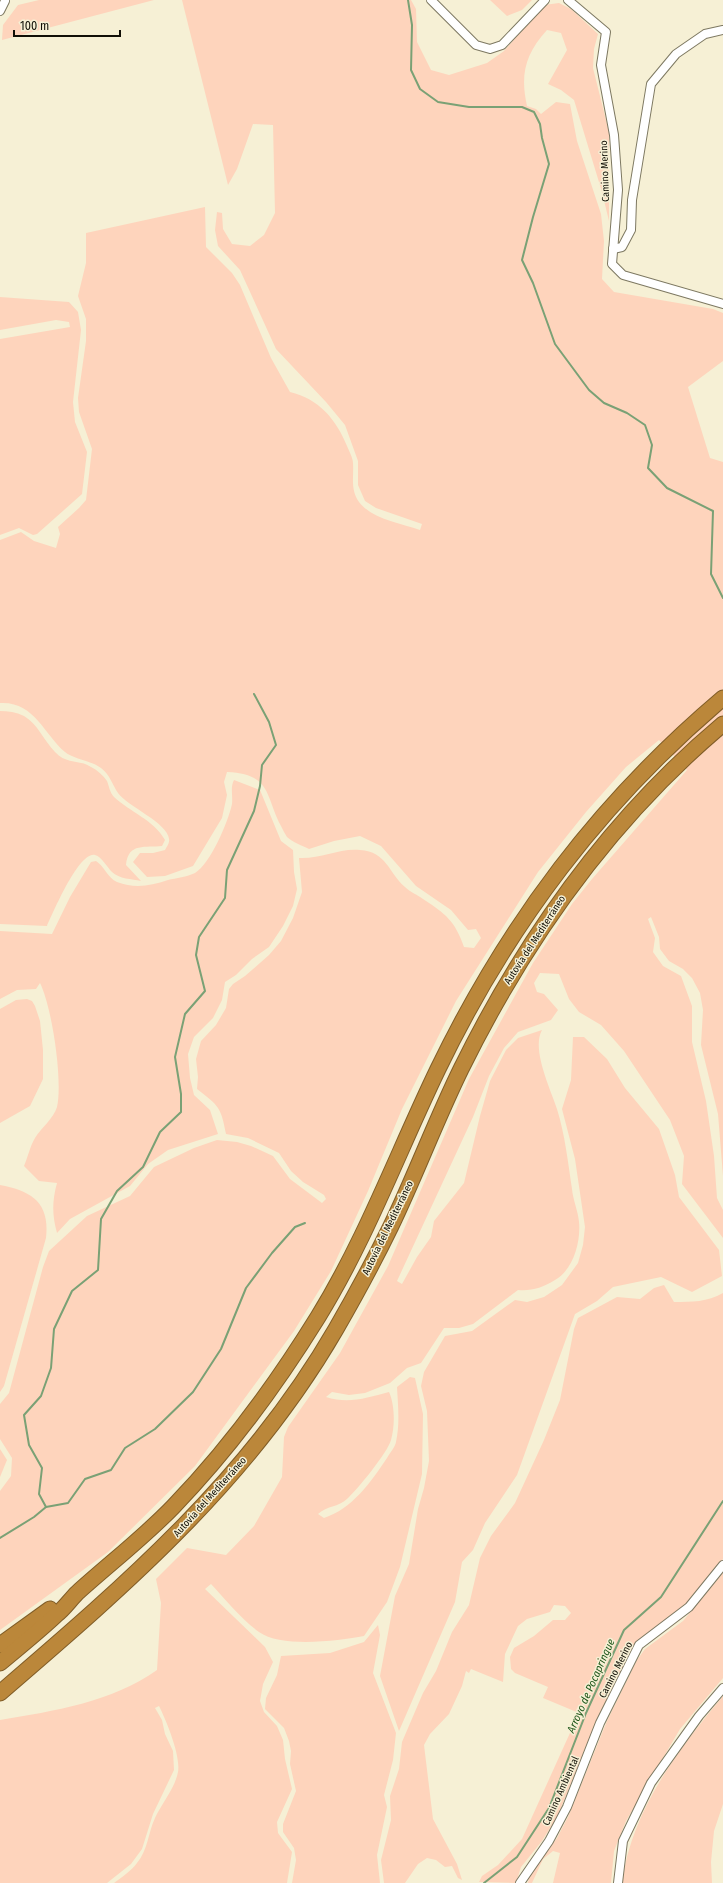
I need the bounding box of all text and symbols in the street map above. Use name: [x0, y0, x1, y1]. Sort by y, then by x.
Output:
scale bar: [14, 12, 120, 38]
text: 100 m: [20, 19, 49, 33]
street label: Camino Merino: [598, 140, 612, 202]
street label: Autovía del Mediterráneo: [501, 893, 568, 987]
street label: Autovía del Mediterráneo: [359, 1178, 416, 1277]
street label: Autovía del Mediterráneo: [170, 1454, 249, 1539]
water label: Arroyo de Pocapringue: [564, 1637, 618, 1736]
street label: Camino Merino: [597, 1640, 635, 1700]
street label: Camino Ambiental: [540, 1754, 582, 1828]

